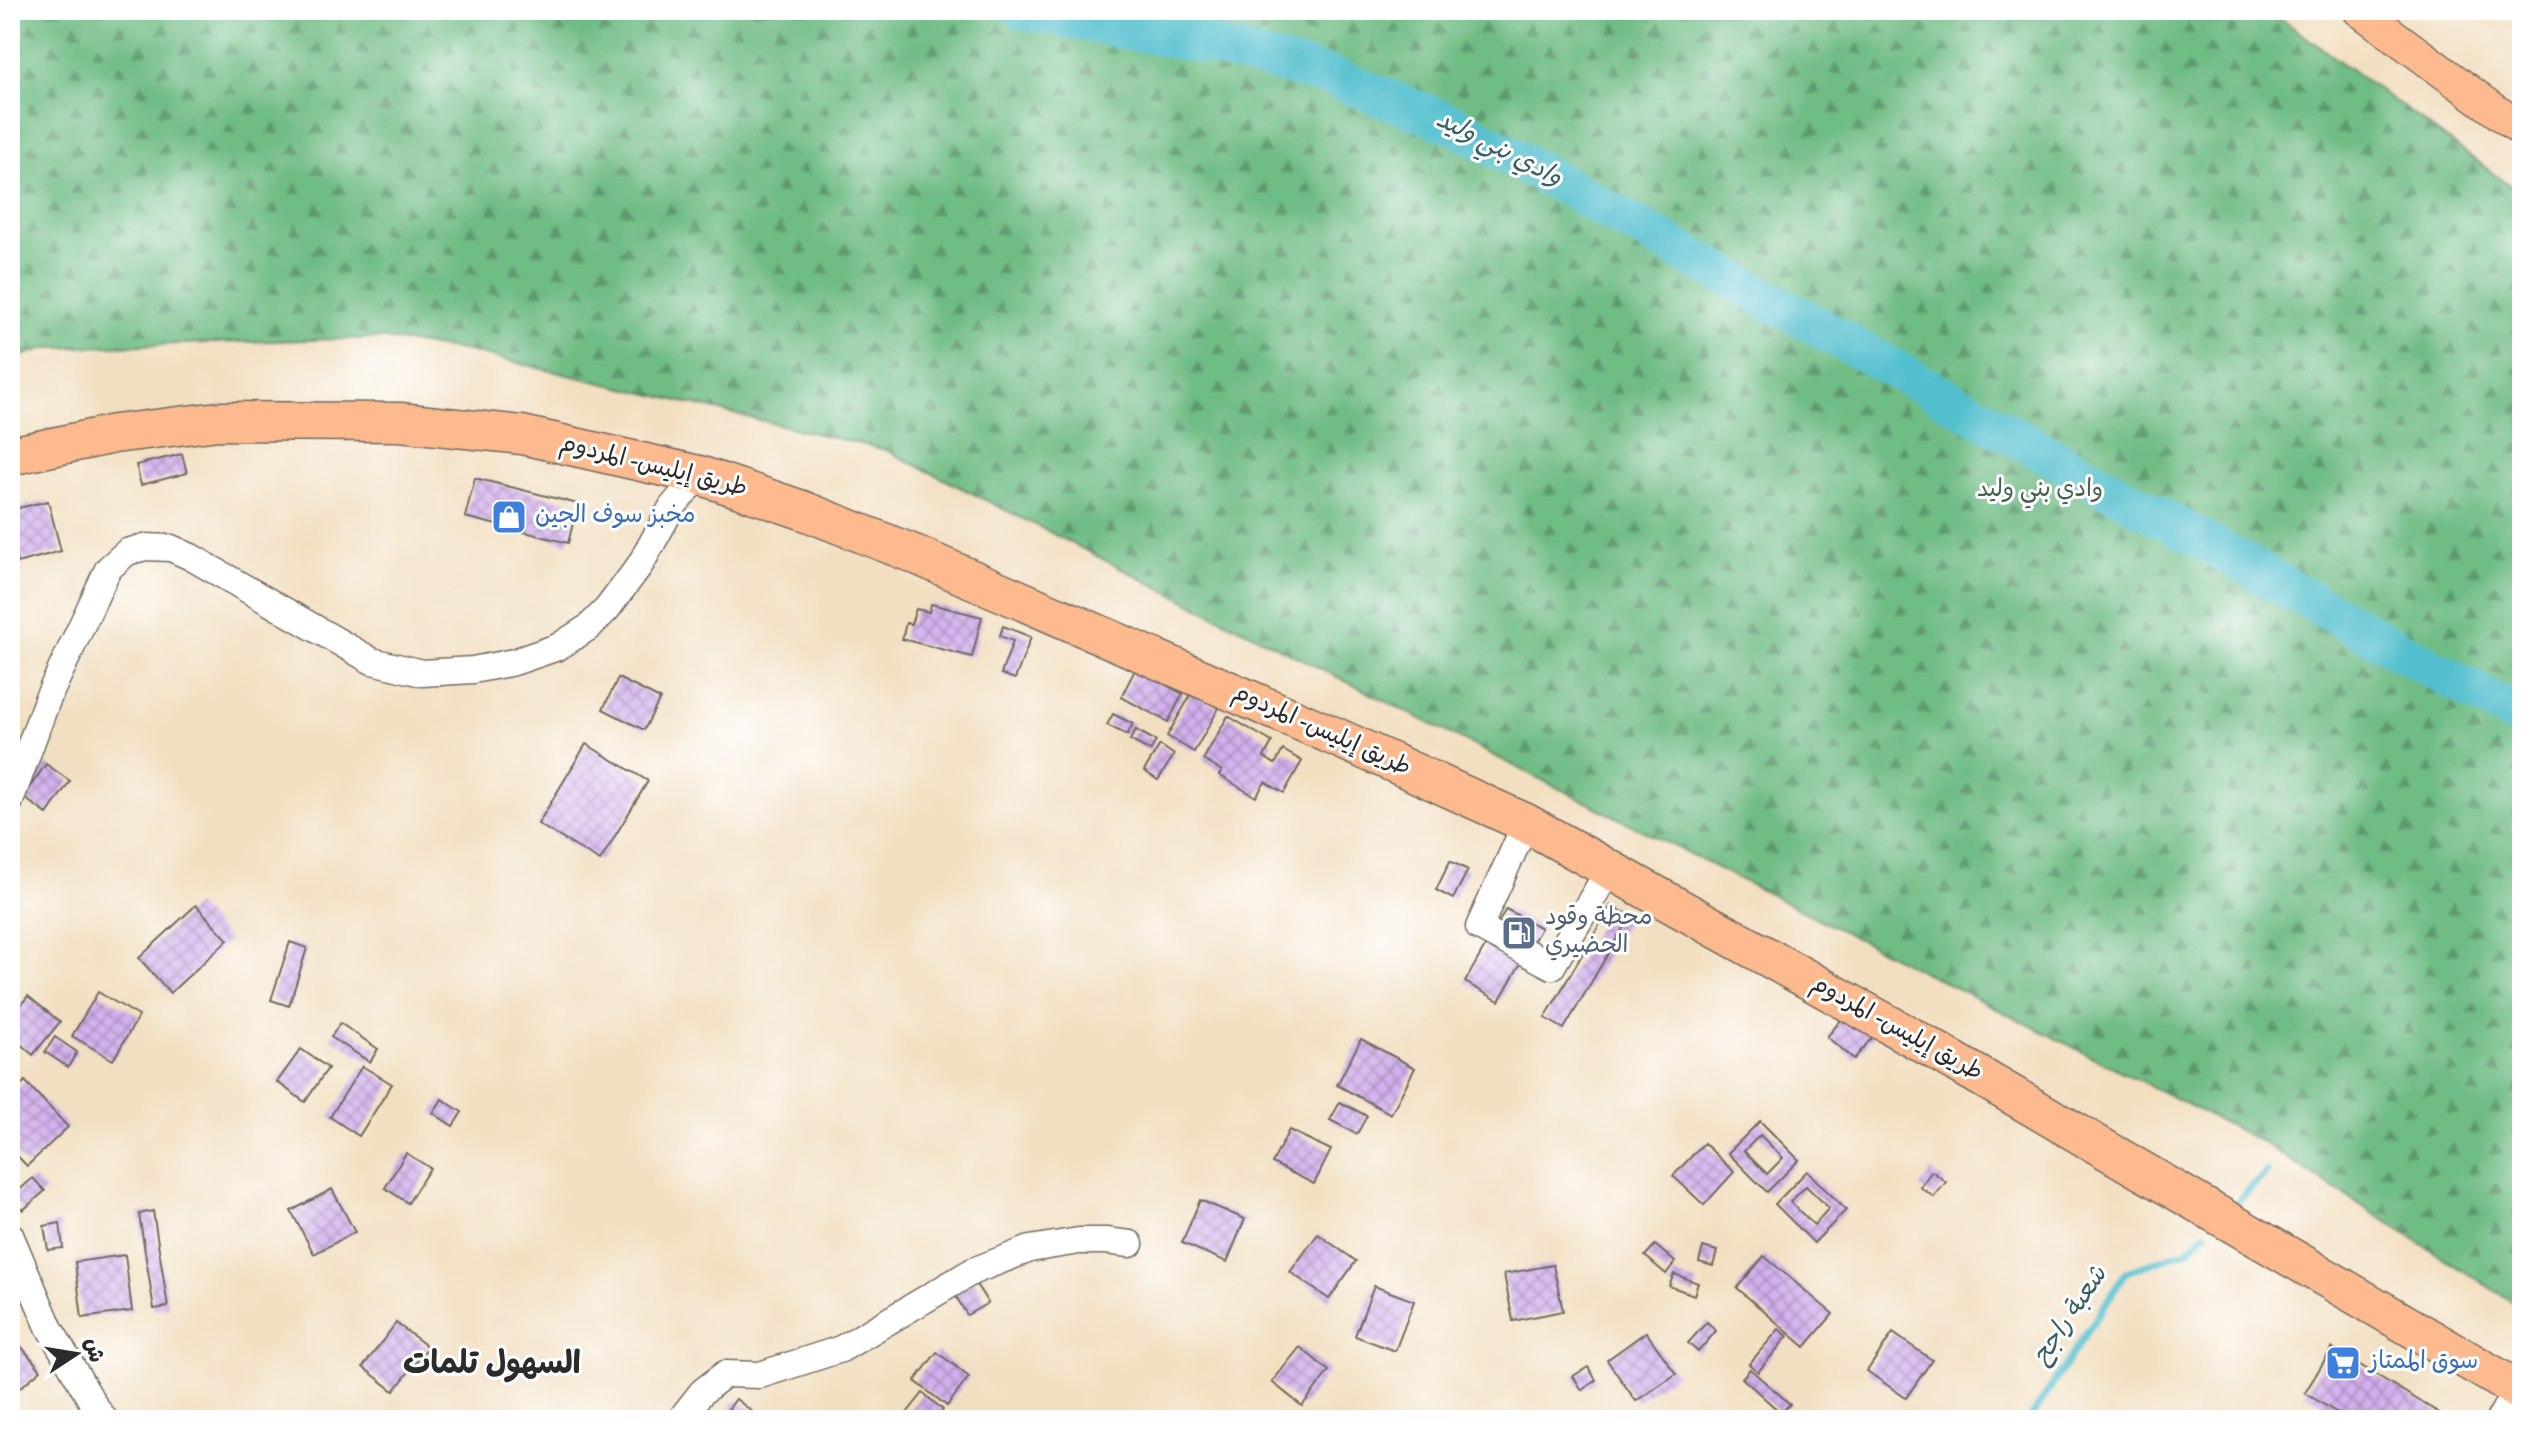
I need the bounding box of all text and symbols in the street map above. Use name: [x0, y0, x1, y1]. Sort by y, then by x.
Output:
water label: وادي بني وليد: [1429, 105, 1566, 199]
street label: طريق إيليس- المردوم: [556, 431, 750, 506]
park label: وادي بني وليد: [1977, 477, 2103, 509]
shop icon: مخبز سوف الجين: [490, 498, 528, 536]
place label: مخبز سوف الجين: [535, 503, 695, 532]
street label: طريق إيليس- المردوم: [1227, 680, 1415, 785]
place label: محطة وقود الحضيري: [1545, 905, 1652, 962]
fuel station icon: محطة وقود الحضيري: [1500, 914, 1538, 952]
street label: طريق إيليس- المردوم: [1805, 971, 1987, 1090]
water label: شعبة راجح: [2026, 1261, 2117, 1373]
north arrow: [36, 1314, 116, 1394]
text: ش: [76, 1336, 107, 1365]
supermarket icon: سوق الممتاز: [2324, 1344, 2362, 1382]
district label: السهول تلمات: [403, 1348, 581, 1386]
place label: سوق الممتاز: [2367, 1349, 2478, 1378]

